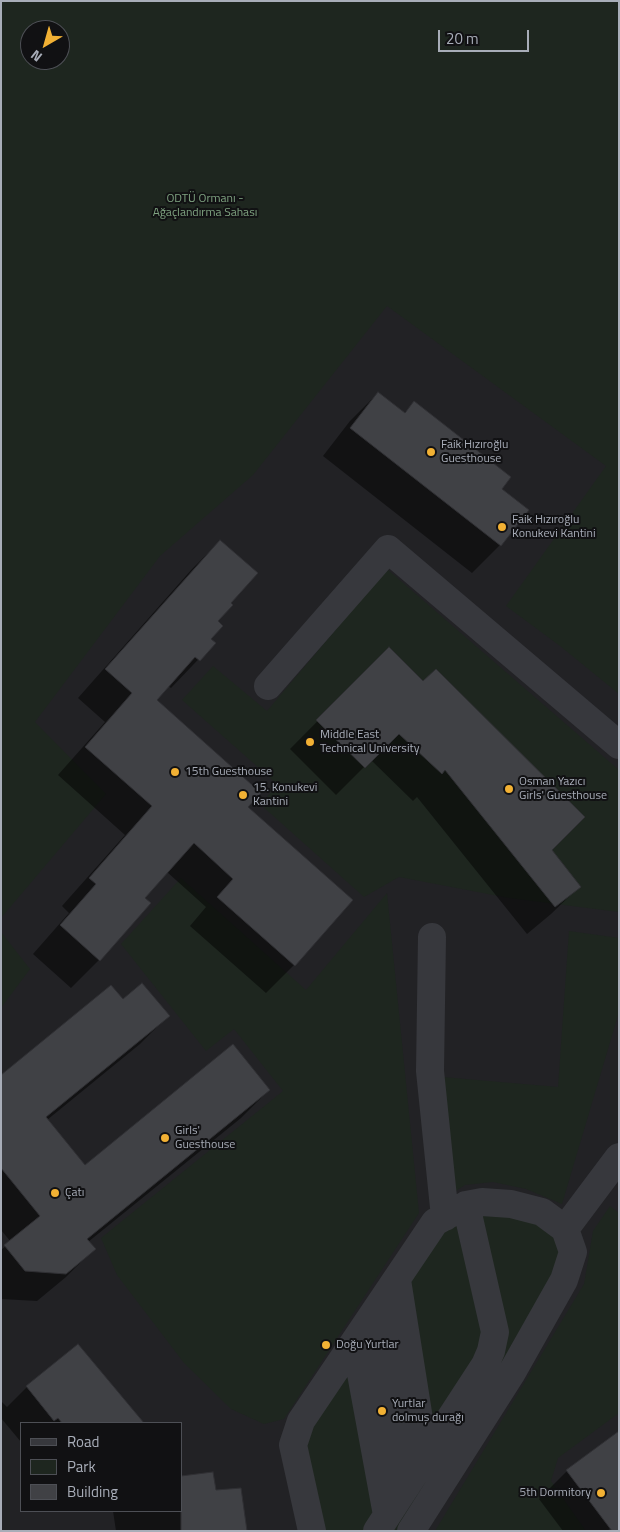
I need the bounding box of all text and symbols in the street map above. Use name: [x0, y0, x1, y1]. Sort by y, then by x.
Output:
north arrow: [20, 20, 70, 70]
scale bar: [440, 20, 531, 52]
text: 20 m: [446, 27, 479, 50]
text: N: [26, 45, 46, 68]
park label: ODTÜ Ormanı - Ağaçlandırma Sahası: [153, 192, 257, 220]
place label: Faik Hızıroğlu Guesthouse: [441, 438, 508, 466]
marker: Faik Hızıroğlu Guesthouse: [425, 446, 437, 458]
place label: Faik Hızıroğlu Konukevi Kantini: [512, 513, 596, 541]
marker: Faik Hızıroğlu Konukevi Kantini: [496, 521, 508, 533]
place label: Middle East Technical University: [320, 728, 420, 756]
marker: Middle East Technical University: [304, 736, 316, 748]
place label: 15th Guesthouse: [185, 765, 272, 779]
marker: 15th Guesthouse: [169, 766, 181, 778]
place label: Osman Yazıcı Girls' Guesthouse: [519, 775, 607, 803]
place label: 15. Konukevi Kantini: [253, 781, 317, 809]
marker: Osman Yazıcı Girls' Guesthouse: [503, 783, 515, 795]
marker: 15. Konukevi Kantini: [237, 789, 249, 801]
place label: Girls' Guesthouse: [175, 1124, 235, 1152]
marker: Girls' Guesthouse: [159, 1132, 171, 1144]
place label: Çatı: [65, 1186, 84, 1200]
marker: Çatı: [49, 1187, 61, 1199]
place label: Doğu Yurtlar: [336, 1338, 399, 1352]
marker: Doğu Yurtlar: [320, 1339, 332, 1351]
place label: Yurtlar dolmuş durağı: [392, 1397, 464, 1425]
marker: Yurtlar dolmuş durağı: [376, 1405, 388, 1417]
legend: [20, 1422, 182, 1512]
text: Road: [67, 1430, 99, 1453]
text: Park: [67, 1455, 96, 1478]
text: Building: [67, 1480, 118, 1503]
place label: 5th Dormitory: [520, 1486, 591, 1500]
marker: 5th Dormitory: [595, 1487, 607, 1499]

